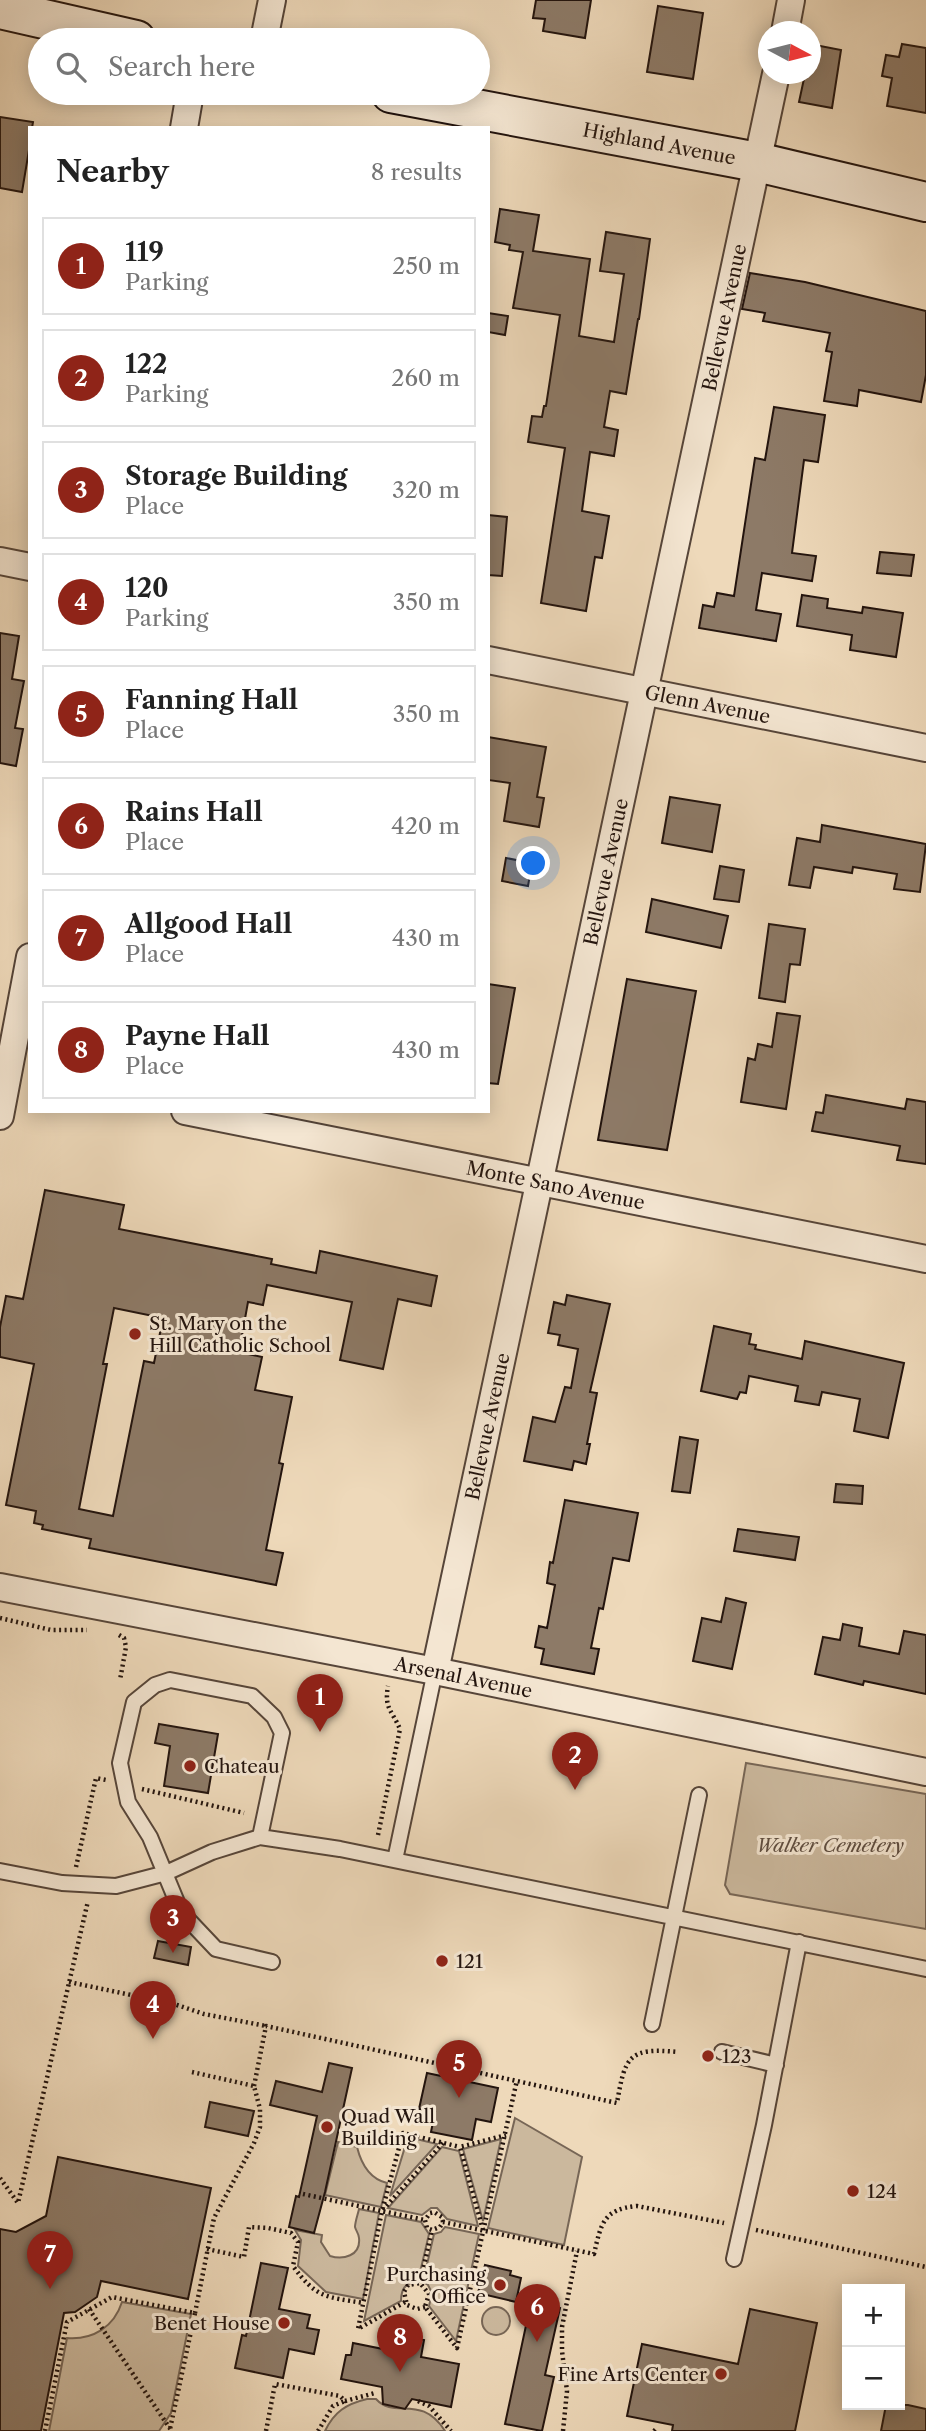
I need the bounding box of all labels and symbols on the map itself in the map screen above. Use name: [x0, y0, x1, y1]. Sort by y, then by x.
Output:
north arrow: [758, 21, 821, 84]
street label: Highland Avenue: [581, 118, 738, 170]
street label: Bellevue Avenue: [698, 242, 751, 393]
street label: Glenn Avenue: [643, 681, 772, 728]
street label: Bellevue Avenue: [579, 796, 633, 948]
your location: [516, 846, 550, 880]
street label: Monte Sano Avenue: [464, 1156, 647, 1215]
place label: St. Mary on the Hill Catholic School: [149, 1312, 331, 1357]
marker: St. Mary on the Hill Catholic School: [127, 1326, 143, 1342]
street label: Bellevue Avenue: [461, 1351, 515, 1502]
street label: Arsenal Avenue: [391, 1652, 534, 1703]
pin: 1: [297, 1674, 343, 1732]
pin: 2: [552, 1732, 598, 1790]
place label: Chateau: [204, 1755, 280, 1778]
marker: Chateau: [182, 1758, 198, 1774]
park label: Walker Cemetery: [756, 1834, 905, 1857]
pin: 3: [150, 1895, 196, 1953]
place label: 121: [456, 1950, 483, 1973]
marker: 121: [434, 1953, 450, 1969]
pin: 4: [130, 1981, 176, 2039]
pin: 5: [436, 2040, 482, 2098]
place label: 123: [722, 2045, 751, 2068]
marker: 123: [700, 2048, 716, 2064]
place label: Quad Wall Building: [341, 2105, 435, 2150]
marker: Quad Wall Building: [319, 2119, 335, 2135]
place label: 124: [867, 2180, 897, 2203]
marker: 124: [845, 2183, 861, 2199]
pin: 7: [27, 2231, 73, 2289]
place label: Purchasing Office: [386, 2263, 487, 2308]
marker: Purchasing Office: [492, 2277, 508, 2293]
pin: 6: [514, 2284, 560, 2342]
place label: Benet House: [154, 2312, 270, 2335]
pin: 8: [377, 2314, 423, 2372]
marker: Benet House: [276, 2315, 292, 2331]
place label: Fine Arts Center: [557, 2363, 707, 2386]
marker: Fine Arts Center: [713, 2366, 729, 2382]

